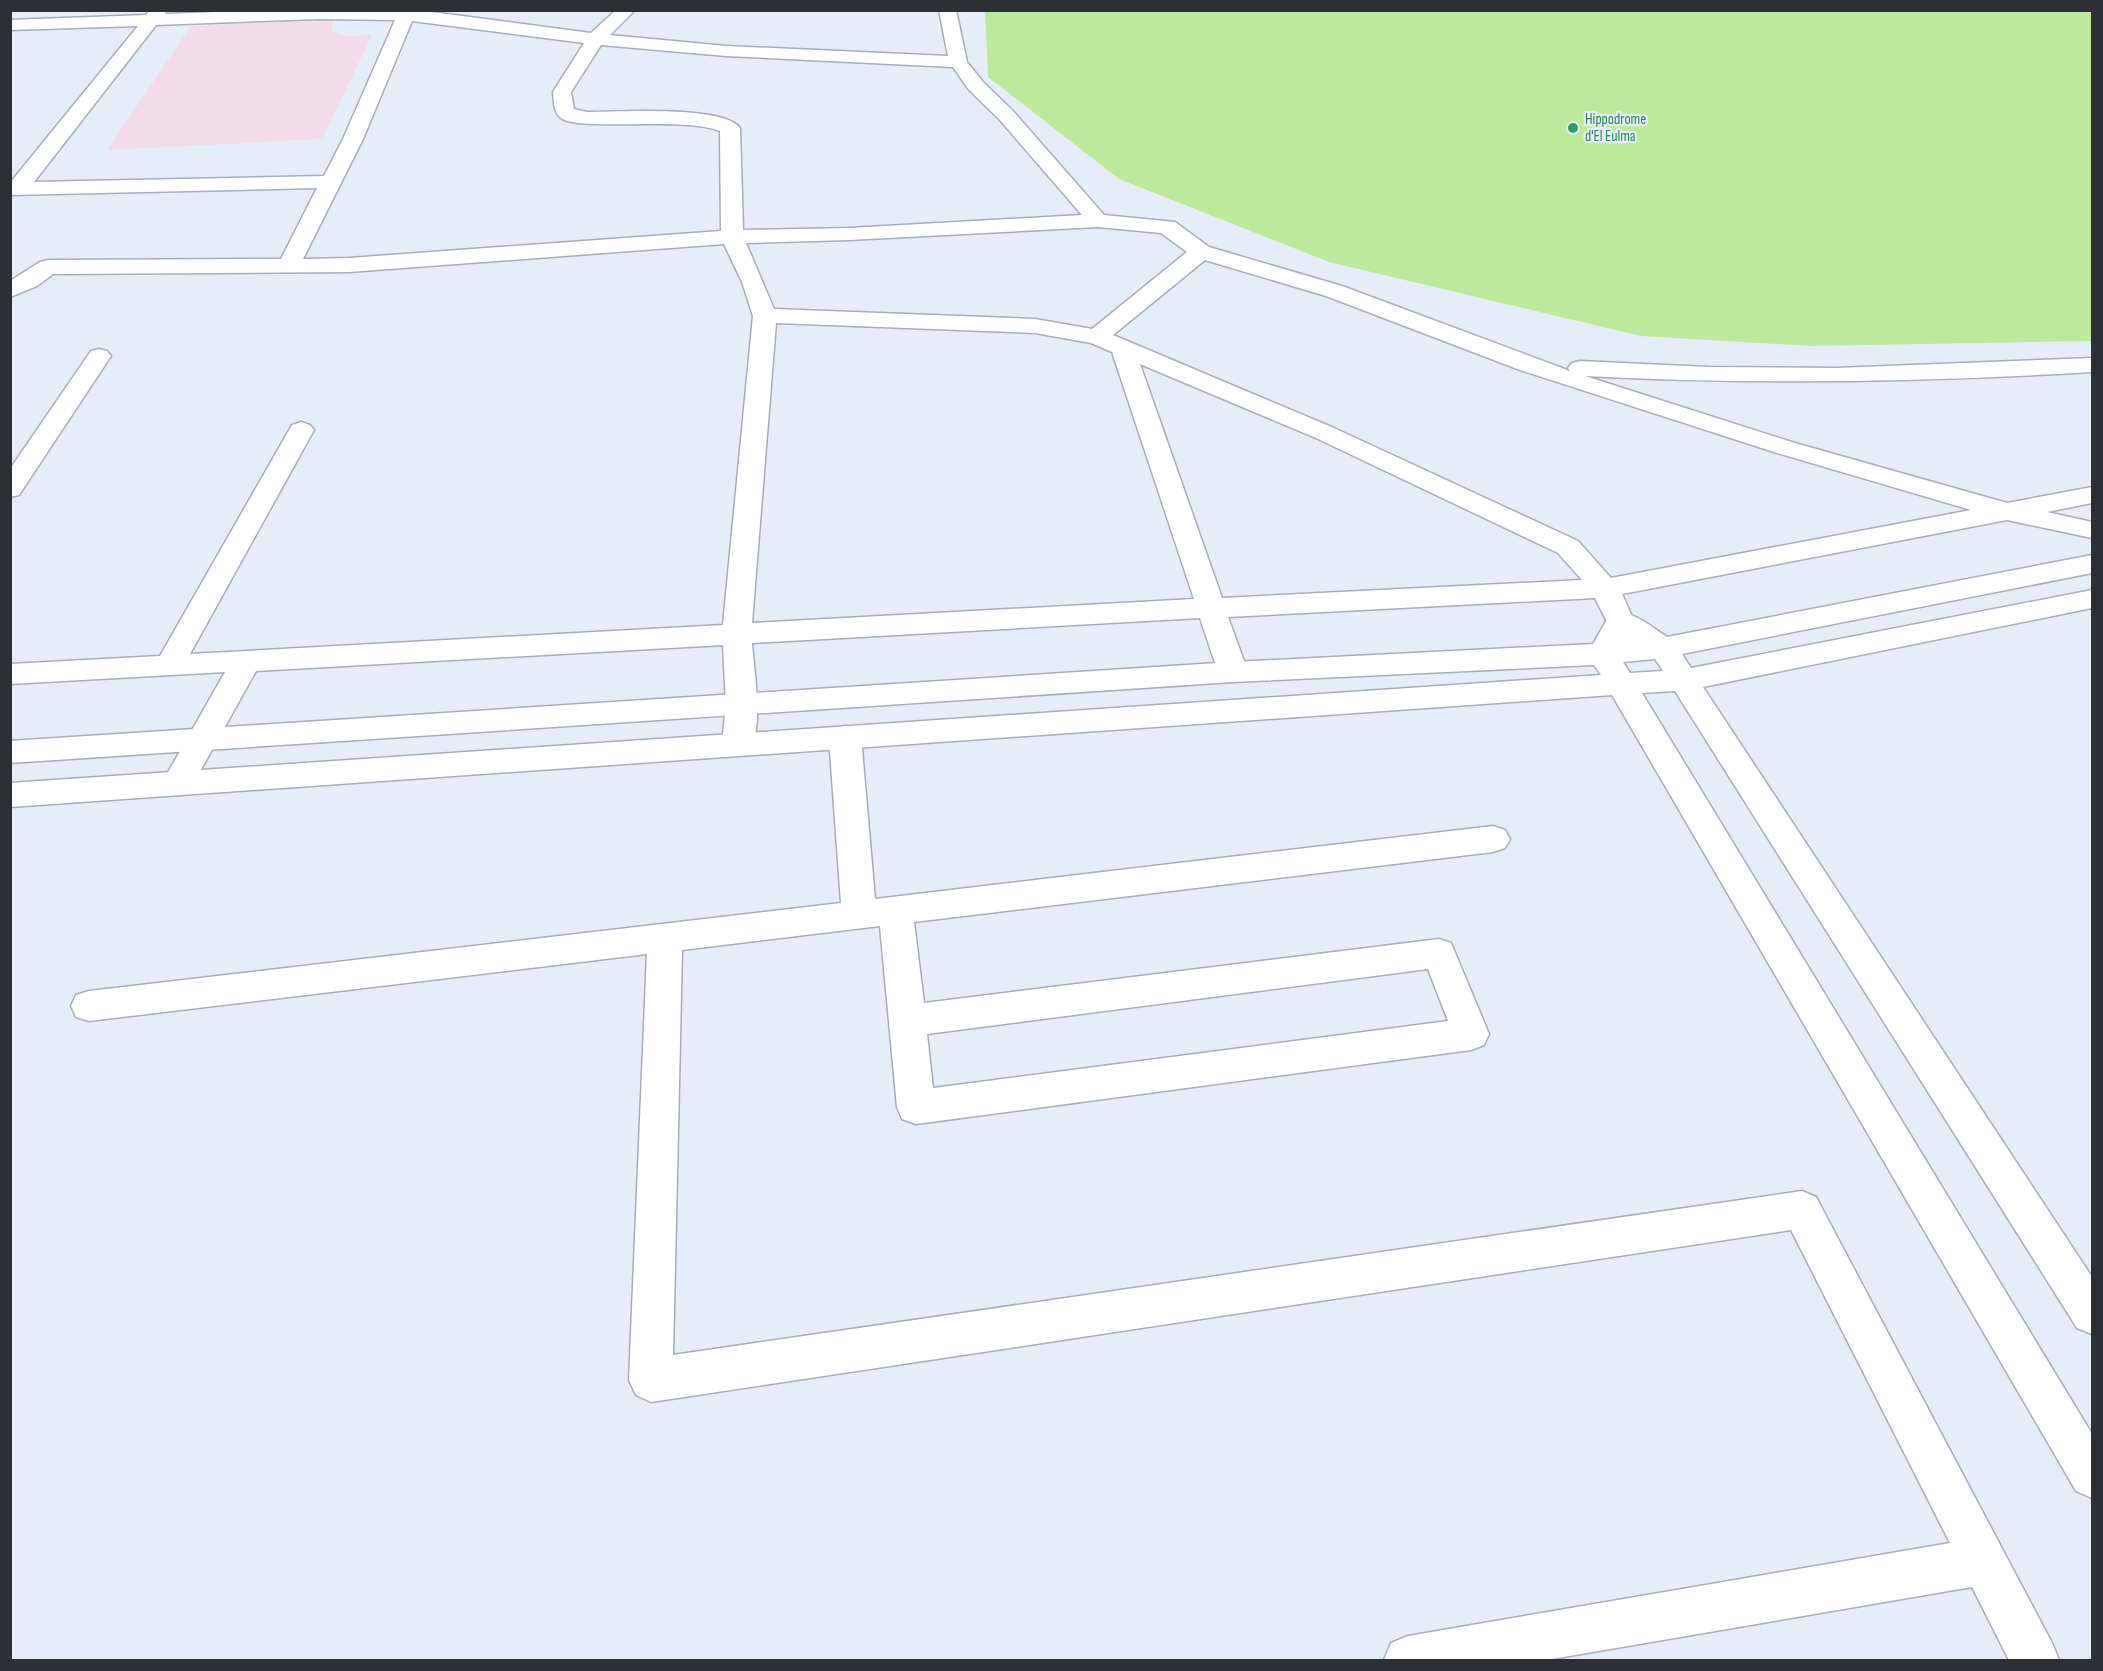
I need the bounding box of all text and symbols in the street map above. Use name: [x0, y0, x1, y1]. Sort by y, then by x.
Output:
place label: Hippodrome d'El Eulma: [1585, 110, 1646, 146]
marker: Hippodrome d'El Eulma: [1566, 121, 1580, 135]

